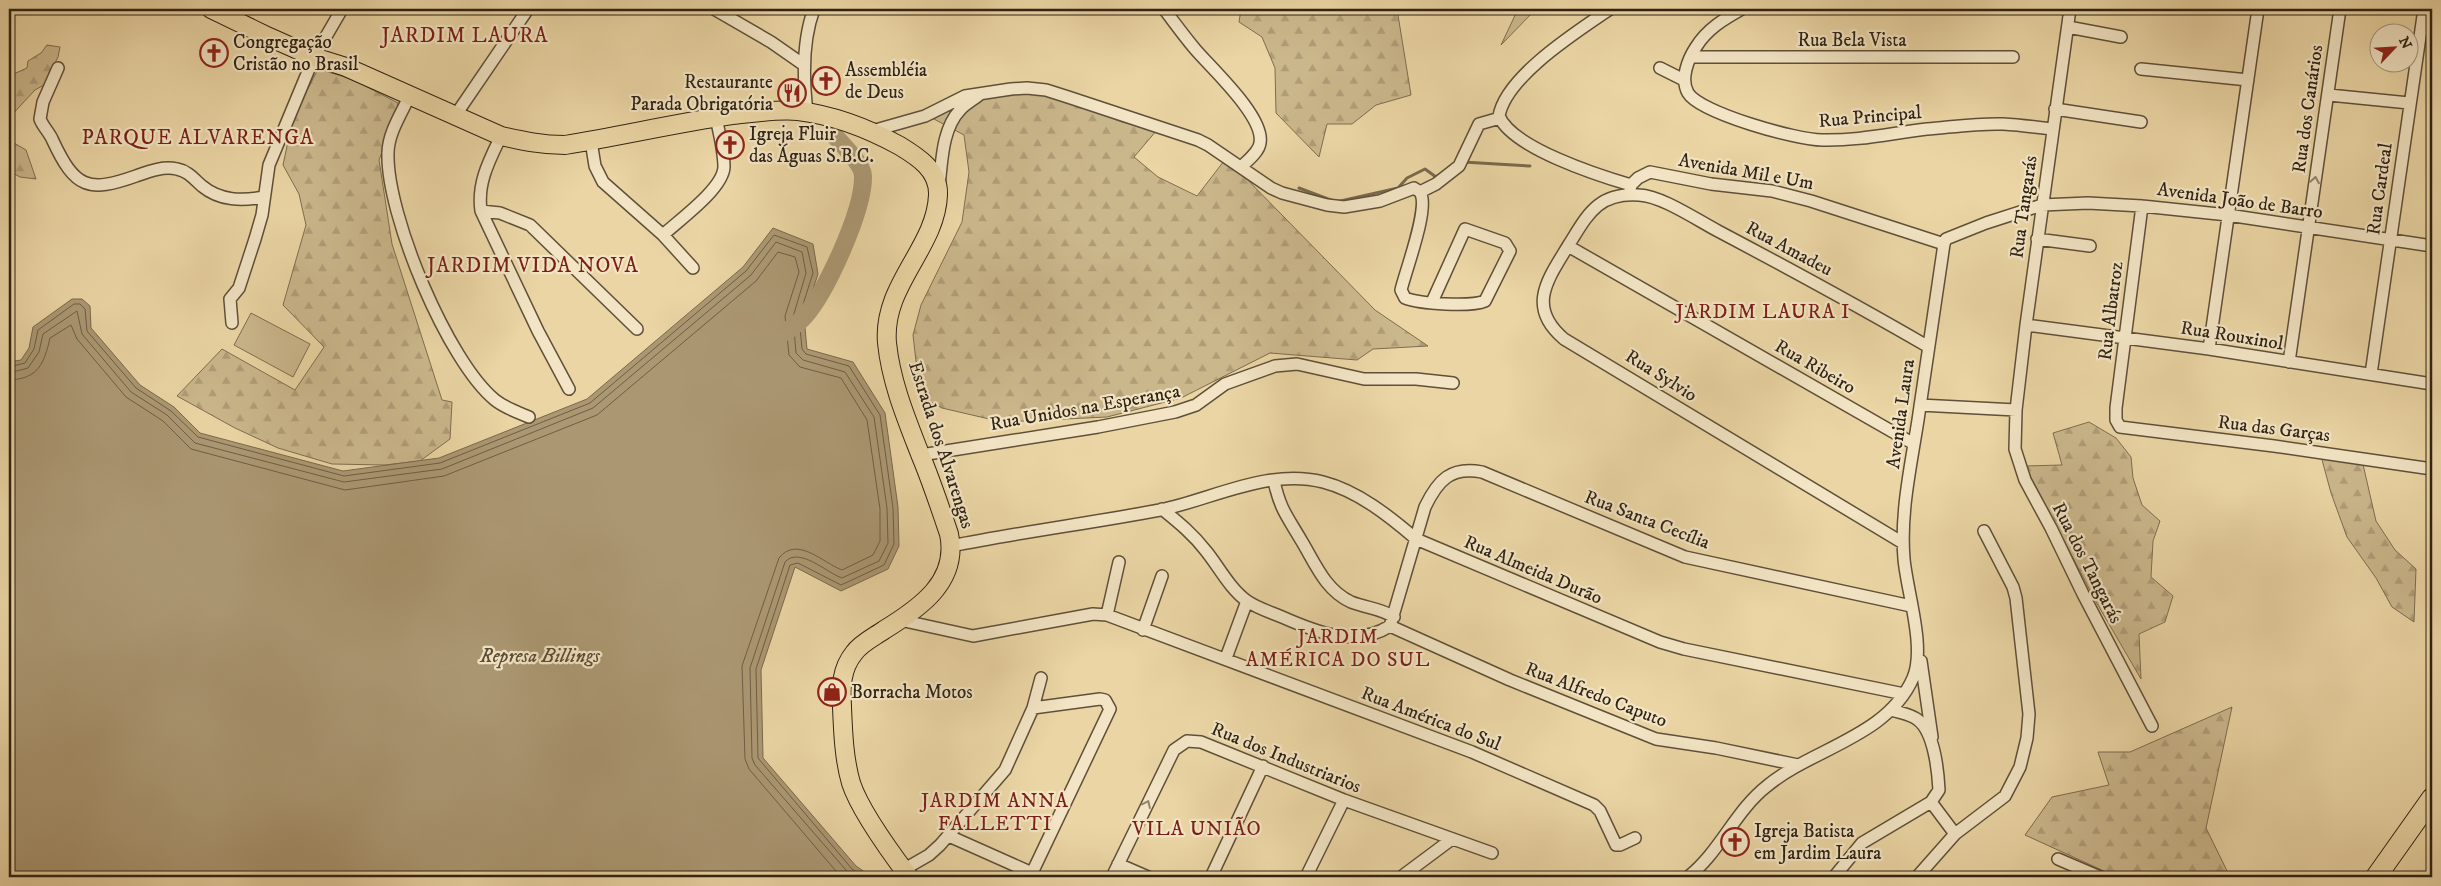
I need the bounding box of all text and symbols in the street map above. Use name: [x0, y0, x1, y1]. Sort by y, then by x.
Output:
north arrow: [2368, 22, 2418, 72]
district label: JARDIM LAURA: [379, 23, 549, 49]
street label: Rua Bela Vista: [1798, 29, 1906, 52]
place label: Congregação Cristão no Brasil: [233, 31, 359, 76]
text: N: [2394, 34, 2416, 52]
church icon: Congregação Cristão no Brasil: [199, 38, 229, 68]
street label: Rua dos Canários: [2288, 43, 2328, 175]
place label: Assembléia de Deus: [845, 59, 927, 104]
church icon: Assembléia de Deus: [811, 66, 841, 96]
place label: Restaurante Parada Obrigatória: [630, 71, 773, 116]
restaurant icon: Restaurante Parada Obrigatória: [777, 78, 807, 108]
street label: Rua Principal: [1818, 101, 1923, 133]
place label: Igreja Fluir das Águas S.B.C.: [749, 123, 874, 168]
district label: PARQUE ALVARENGA: [82, 125, 314, 151]
church icon: Igreja Fluir das Águas S.B.C.: [715, 130, 745, 160]
street label: Rua Cardeal: [2362, 141, 2398, 237]
street label: Avenida Mil e Um: [1677, 149, 1815, 195]
street label: Rua Tangarás: [2005, 154, 2043, 260]
one-way arrow: [2310, 175, 2320, 184]
street label: Avenida João de Barro: [2156, 178, 2324, 224]
street label: Rua Amadeu: [1742, 217, 1836, 281]
district label: JARDIM VIDA NOVA: [425, 253, 639, 279]
street label: Rua Albatroz: [2094, 260, 2128, 362]
district label: JARDIM LAURA I: [1674, 300, 1850, 325]
street label: Rua Rouxinol: [2179, 317, 2285, 356]
street label: Rua Ribeiro: [1771, 335, 1859, 399]
street label: Rua Sylvio: [1621, 345, 1701, 407]
street label: Avenida Laura: [1882, 358, 1920, 470]
street label: Estrada dos Alvarengas: [903, 359, 979, 531]
street label: Rua Unidos na Esperança: [988, 380, 1182, 436]
street label: Rua das Garças: [2217, 411, 2331, 447]
street label: Rua Santa Cecília: [1581, 486, 1713, 554]
street label: Rua dos Tangarás: [2047, 499, 2127, 627]
street label: Rua Almeida Durão: [1460, 530, 1606, 610]
district label: JARDIM AMÉRICA DO SUL: [1246, 625, 1430, 673]
water label: Represa Billings: [479, 644, 601, 669]
street label: Rua Alfredo Caputo: [1522, 657, 1670, 733]
shop icon: Borracha Motos: [817, 677, 847, 707]
place label: Borracha Motos: [851, 681, 973, 704]
street label: Rua América do Sul: [1358, 682, 1505, 756]
street label: Rua dos Industriarios: [1208, 717, 1364, 799]
district label: JARDIM ANNA FALLETTI: [919, 789, 1069, 837]
one-way arrow: [1141, 800, 1151, 809]
district label: VILA UNIÃO: [1131, 816, 1262, 842]
place label: Igreja Batista em Jardim Laura: [1754, 820, 1881, 865]
church icon: Igreja Batista em Jardim Laura: [1720, 827, 1750, 857]

